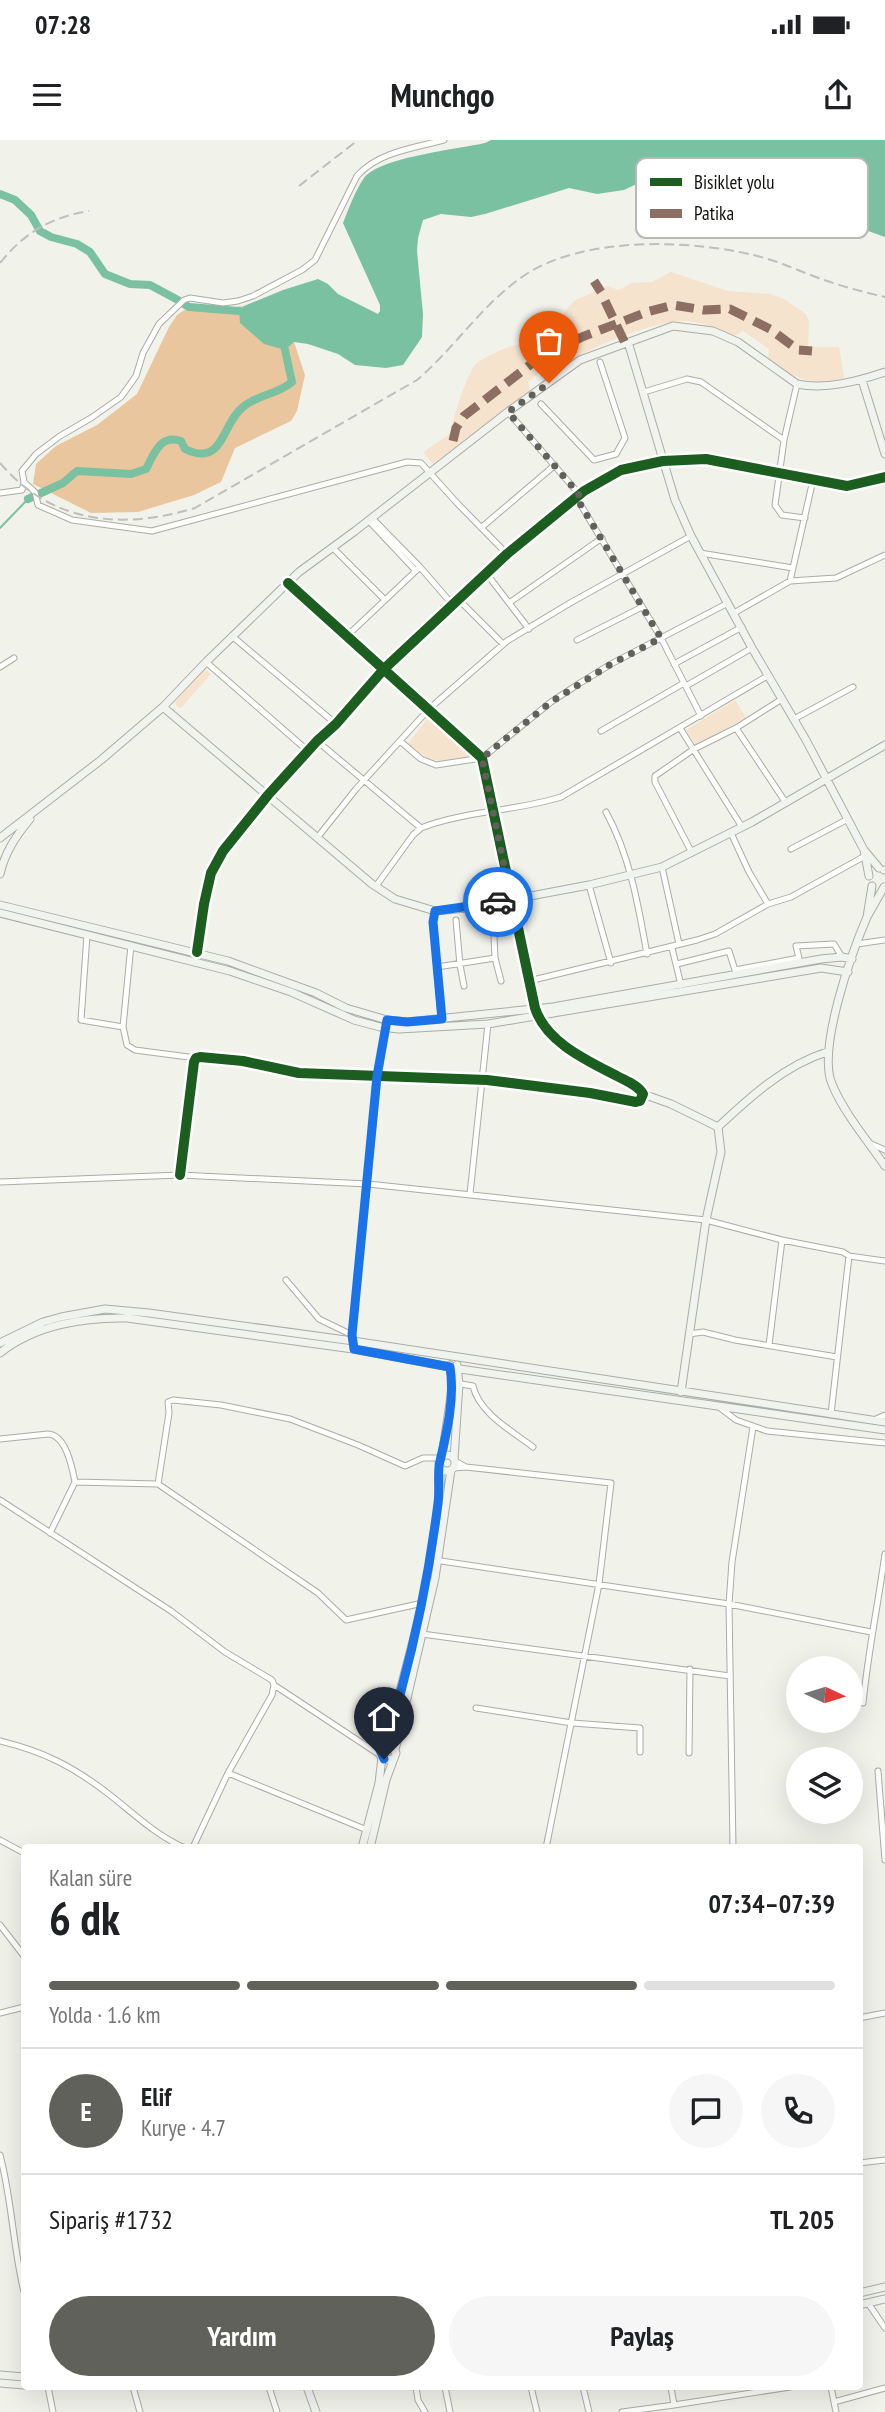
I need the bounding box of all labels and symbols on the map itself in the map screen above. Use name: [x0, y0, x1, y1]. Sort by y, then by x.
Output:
legend: [636, 158, 868, 238]
text: Bisiklet yolu: [694, 170, 774, 194]
text: Patika: [694, 201, 734, 225]
pin: [519, 311, 579, 383]
courier: [463, 867, 533, 937]
north arrow: [786, 1656, 863, 1732]
pin: [354, 1687, 414, 1759]

